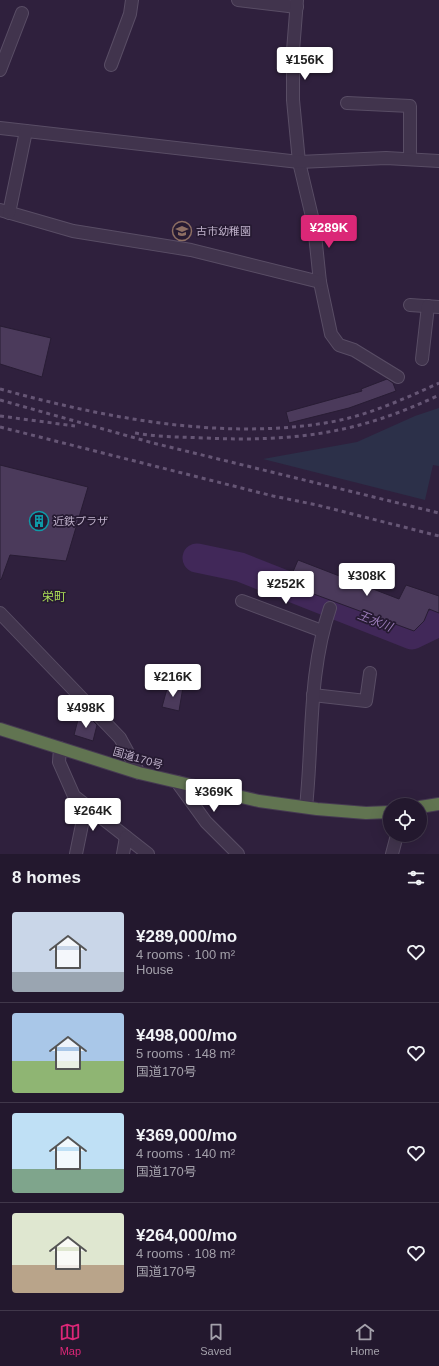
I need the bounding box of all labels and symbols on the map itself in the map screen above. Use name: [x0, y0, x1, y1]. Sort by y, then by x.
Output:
pin: ¥156K: [277, 47, 333, 81]
pin: ¥289K: [301, 215, 357, 249]
school or university icon: 古市幼稚園: [171, 220, 193, 242]
place label: 古市幼稚園: [196, 225, 251, 237]
building icon: 近鉄プラザ: [28, 510, 50, 532]
place label: 近鉄プラザ: [53, 515, 108, 527]
pin: ¥308K: [339, 563, 395, 597]
pin: ¥252K: [258, 571, 314, 605]
district label: 栄町: [42, 590, 66, 604]
water label: 王水川: [356, 608, 396, 635]
pin: ¥216K: [145, 664, 201, 698]
pin: ¥498K: [58, 695, 114, 729]
street label: 国道170号: [112, 745, 164, 771]
pin: ¥369K: [186, 779, 242, 813]
pin: ¥264K: [65, 798, 121, 832]

